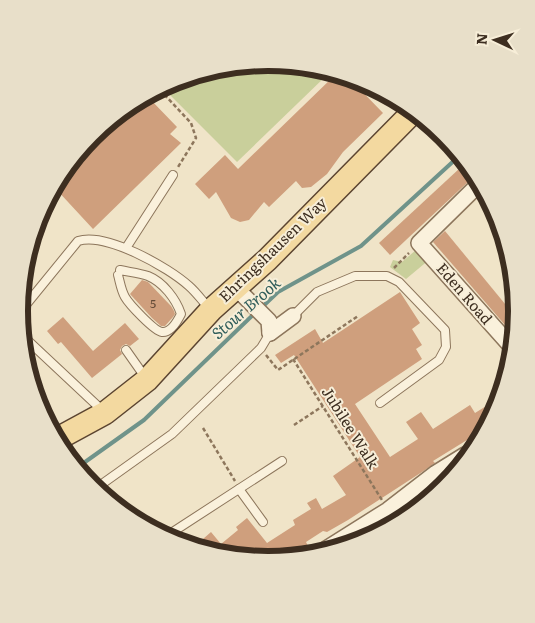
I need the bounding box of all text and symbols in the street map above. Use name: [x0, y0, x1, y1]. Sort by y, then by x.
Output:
north arrow: [470, 15, 520, 65]
text: N: [471, 32, 491, 46]
street label: Ehringshausen Way: [213, 191, 332, 307]
street label: Eden Road: [432, 257, 499, 329]
water label: Stour Brook: [205, 270, 285, 344]
house number: 5: [150, 294, 156, 312]
street label: Jubilee Walk: [317, 382, 386, 473]

